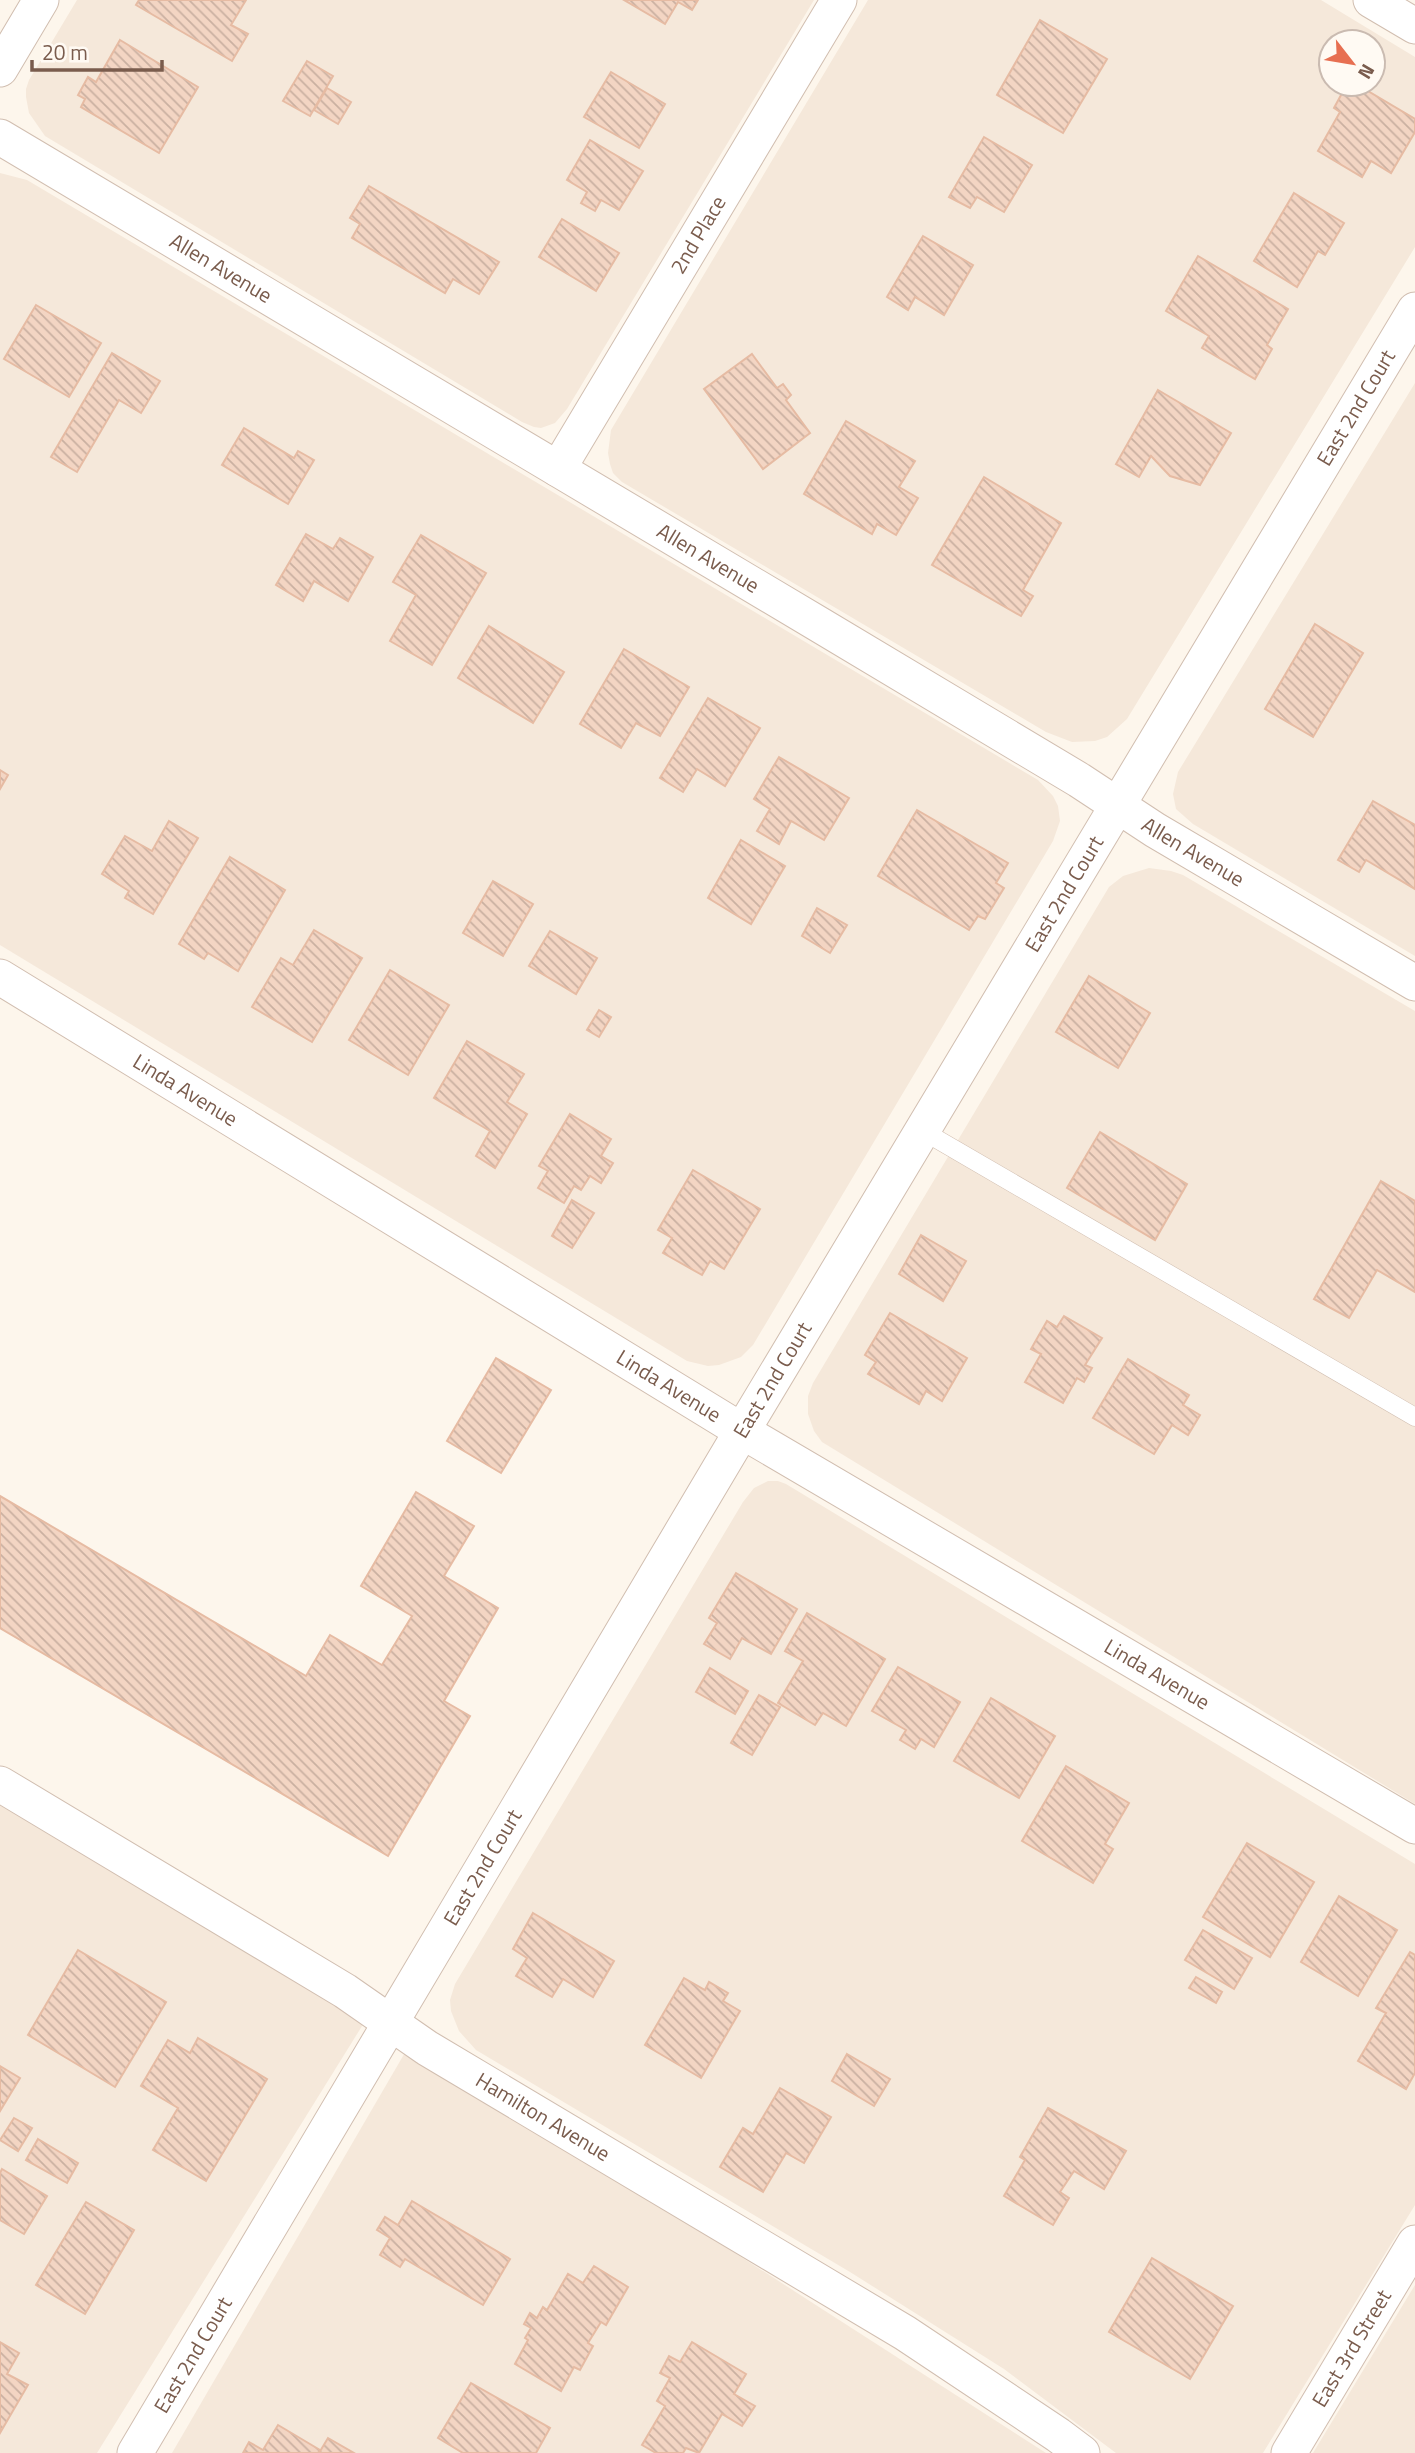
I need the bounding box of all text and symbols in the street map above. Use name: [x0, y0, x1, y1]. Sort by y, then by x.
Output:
scale bar: [32, 28, 161, 72]
north arrow: [1317, 28, 1387, 98]
text: 20 m: [42, 36, 88, 68]
text: N: [1351, 59, 1383, 85]
street label: 2nd Place: [662, 189, 733, 280]
street label: Allen Avenue: [164, 225, 279, 311]
street label: East 2nd Court: [1308, 343, 1403, 472]
street label: Allen Avenue: [651, 515, 766, 601]
street label: Allen Avenue: [1136, 809, 1251, 894]
street label: East 2nd Court: [1016, 829, 1111, 958]
street label: Linda Avenue: [127, 1045, 244, 1134]
street label: East 2nd Court: [724, 1315, 819, 1444]
street label: Linda Avenue: [611, 1341, 728, 1430]
street label: Linda Avenue: [1098, 1630, 1216, 1717]
street label: East 2nd Court: [435, 1802, 529, 1931]
street label: Hamilton Avenue: [470, 2064, 617, 2169]
street label: East 3rd Street: [1303, 2282, 1399, 2413]
street label: East 2nd Court: [145, 2290, 240, 2419]

